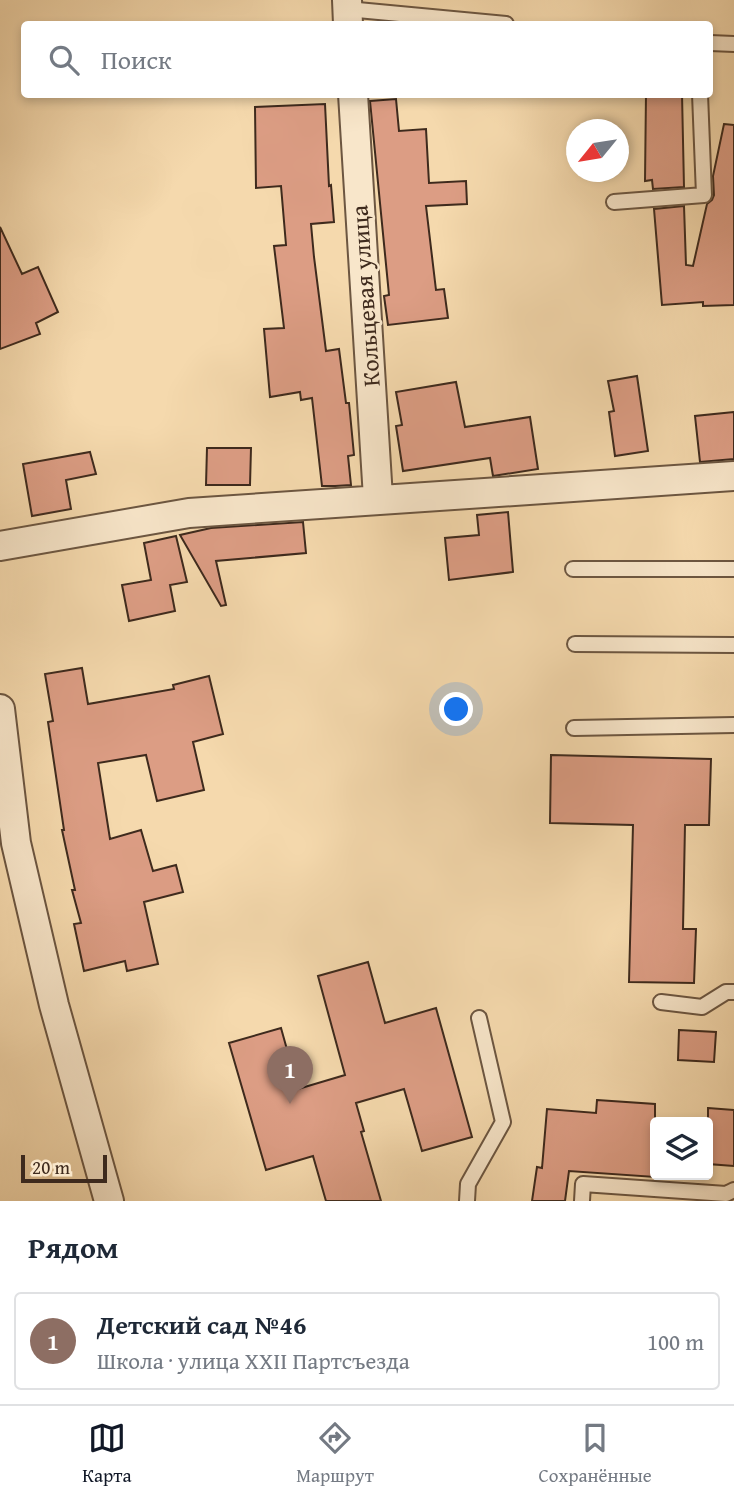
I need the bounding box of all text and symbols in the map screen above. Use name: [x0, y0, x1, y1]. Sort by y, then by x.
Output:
search box: [21, 21, 713, 98]
text: Поиск: [101, 40, 172, 79]
icon: search: [45, 41, 83, 79]
north arrow: [566, 119, 629, 182]
street label: Кольцевая улица: [341, 204, 389, 388]
your location: [439, 692, 473, 726]
pin: 1: [267, 1046, 313, 1104]
map controls: [650, 1117, 713, 1180]
button: layers: [650, 1117, 713, 1180]
scale bar: [21, 1152, 107, 1184]
text: 20 m: [32, 1153, 70, 1181]
text: Рядом: [28, 1225, 119, 1269]
text: Детский сад №46: [97, 1305, 307, 1344]
text: 1: [47, 1325, 59, 1358]
text: 100 m: [647, 1325, 704, 1358]
text: Школа · улица XXII Партсъезда: [97, 1344, 410, 1377]
tab: Карта: [82, 1419, 132, 1489]
tab: Маршрут: [296, 1419, 374, 1489]
tab: Сохранённые: [538, 1419, 652, 1489]

